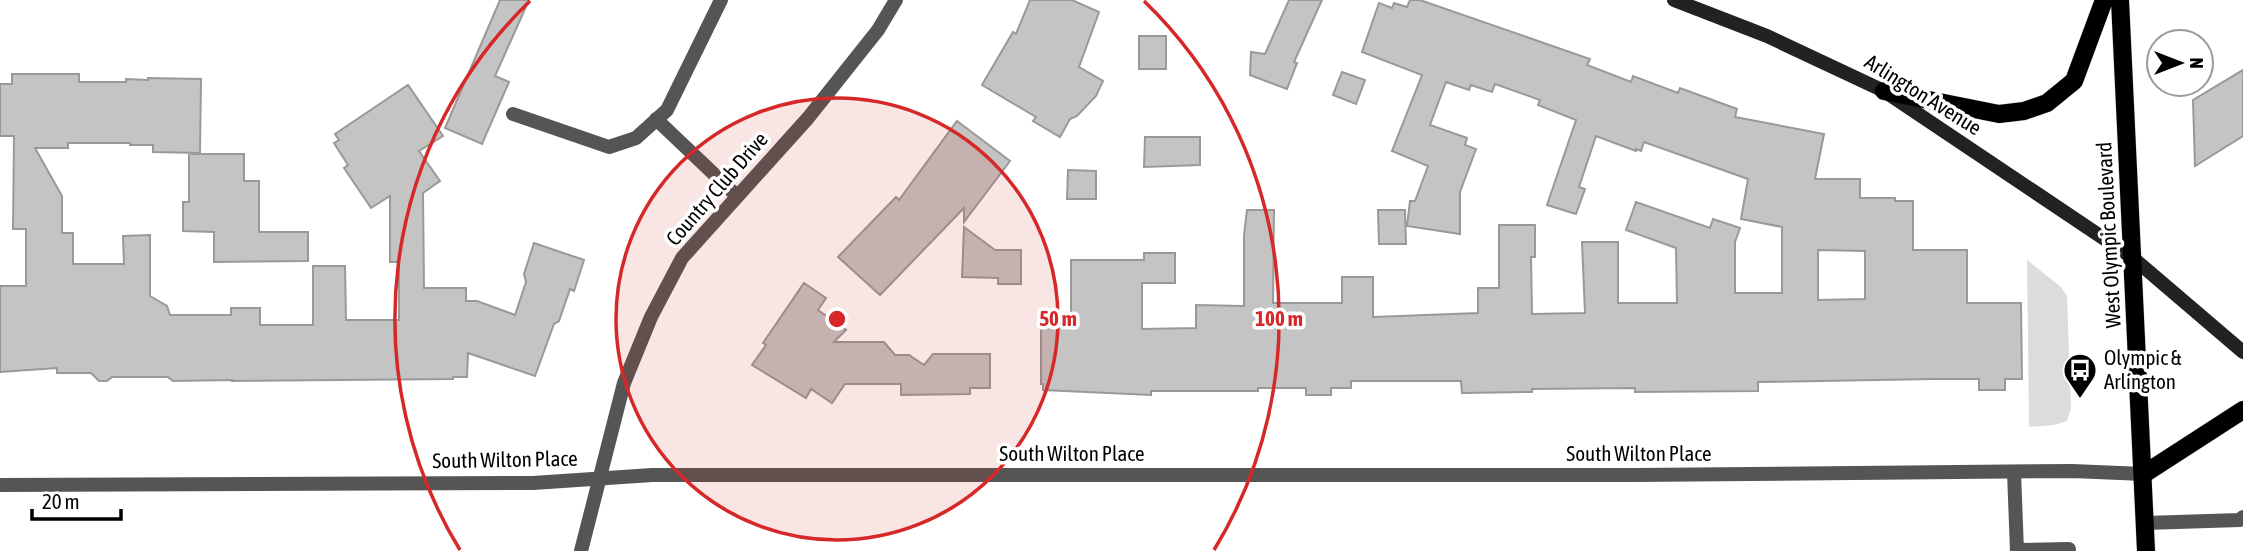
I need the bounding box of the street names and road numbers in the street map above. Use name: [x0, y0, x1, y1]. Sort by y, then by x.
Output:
street label: Arlington Avenue: [1861, 49, 1986, 140]
street label: Country Club Drive: [661, 127, 772, 250]
street label: West Olympic Boulevard: [2091, 141, 2125, 329]
street label: South Wilton Place: [999, 441, 1145, 465]
street label: South Wilton Place: [1566, 441, 1712, 465]
street label: South Wilton Place: [432, 446, 578, 472]

